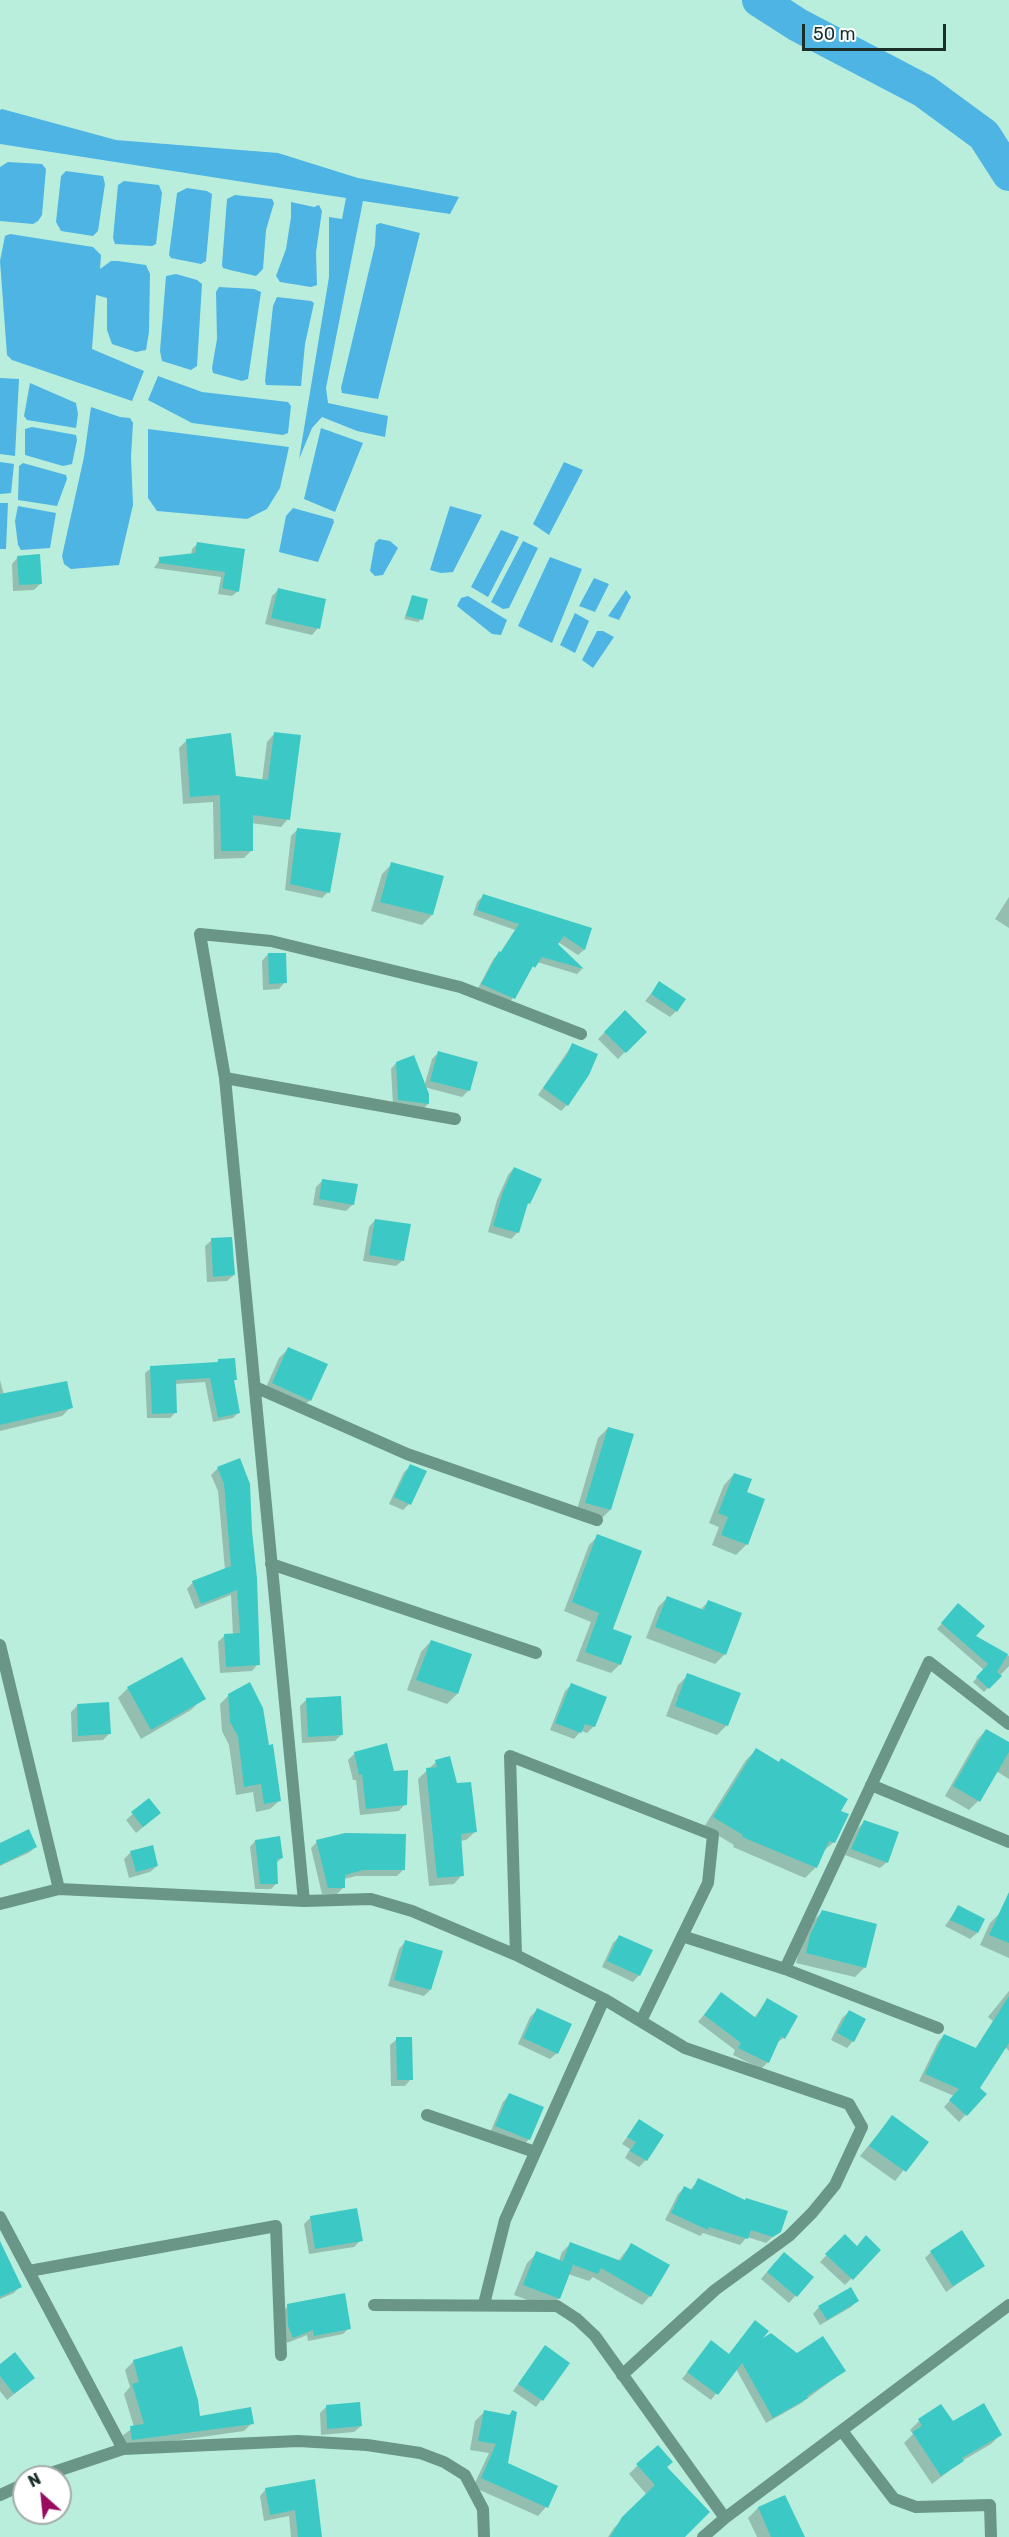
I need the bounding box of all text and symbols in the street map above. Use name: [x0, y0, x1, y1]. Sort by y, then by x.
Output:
scale bar: [805, 12, 949, 50]
text: 50 m: [813, 23, 856, 45]
north arrow: [12, 2465, 72, 2525]
text: N: [25, 2469, 44, 2491]

